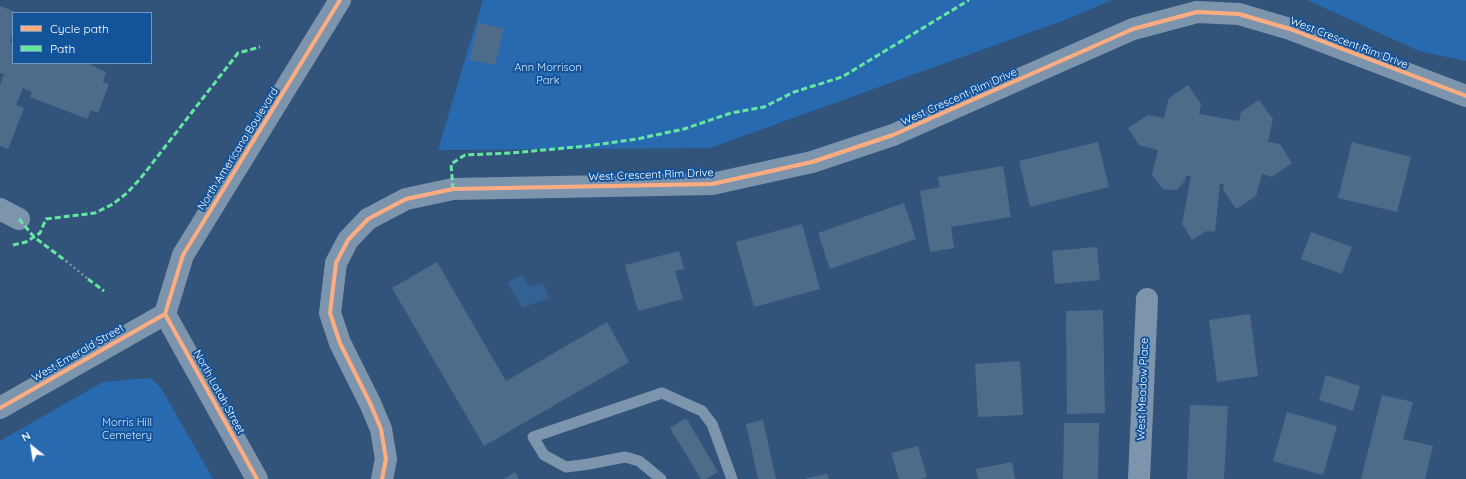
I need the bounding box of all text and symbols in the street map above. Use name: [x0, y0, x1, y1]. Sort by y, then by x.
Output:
legend: [12, 12, 152, 64]
street label: West Crescent Rim Drive: [1288, 14, 1410, 72]
text: Cycle path: [50, 21, 109, 36]
text: Path: [50, 41, 75, 56]
park label: Ann Morrison Park: [514, 61, 582, 87]
street label: West Crescent Rim Drive: [899, 65, 1019, 129]
street label: North Americana Boulevard: [195, 85, 281, 213]
street label: West Crescent Rim Drive: [588, 166, 714, 184]
street label: West Emerald Street: [30, 321, 126, 385]
street label: West Meadow Place: [1135, 337, 1151, 441]
street label: North Latah Street: [190, 348, 248, 436]
park label: Morris Hill Cemetery: [102, 416, 152, 442]
north arrow: [12, 427, 52, 467]
text: N: [19, 429, 33, 445]

